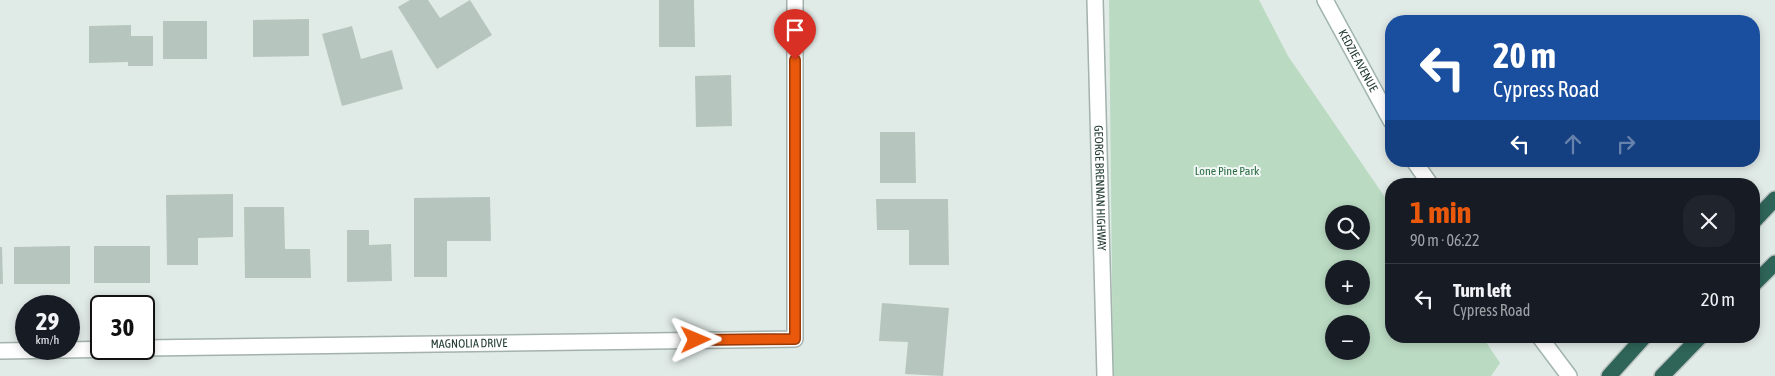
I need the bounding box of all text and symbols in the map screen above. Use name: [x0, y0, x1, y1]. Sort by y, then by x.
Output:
pin: [774, 9, 816, 60]
icon: arrive: [781, 16, 809, 44]
street label: KEDZIE AVENUE: [1335, 27, 1381, 94]
icon: left: [1410, 35, 1475, 100]
text: 20 m: [1493, 35, 1556, 75]
text: Cypress Road: [1493, 76, 1599, 102]
street label: GEORGE BRENNAN HIGHWAY: [1091, 125, 1109, 252]
icon: left: [1506, 130, 1534, 158]
icon: ahead: [1559, 130, 1587, 158]
icon: right: [1612, 130, 1640, 158]
park label: Lone Pine Park: [1195, 164, 1260, 178]
text: 1 min: [1410, 195, 1471, 229]
button: close: [1683, 195, 1735, 247]
map controls: [1325, 205, 1370, 360]
button: search: [1325, 205, 1370, 250]
text: 90 m · 06:22: [1410, 231, 1480, 249]
button: +: [1325, 260, 1370, 305]
text: Turn left: [1453, 279, 1511, 301]
icon: left: [1410, 285, 1438, 313]
text: 20 m: [1701, 288, 1735, 310]
speed limit sign: 30: [90, 295, 155, 360]
text: Cypress Road: [1453, 301, 1530, 319]
text: 29: [36, 307, 59, 335]
position arrow: [669, 313, 721, 365]
button: −: [1325, 315, 1370, 360]
text: km/h: [36, 333, 59, 347]
street label: MAGNOLIA DRIVE: [431, 336, 507, 351]

